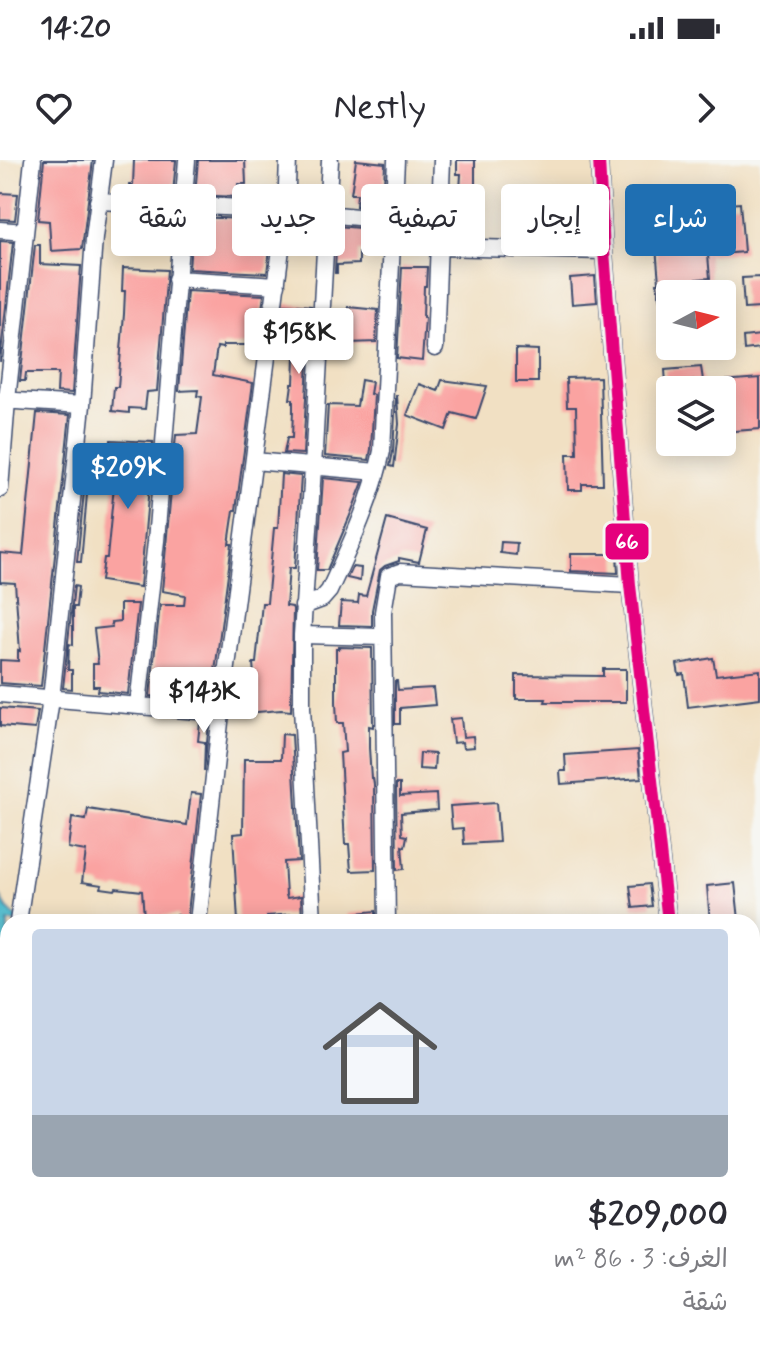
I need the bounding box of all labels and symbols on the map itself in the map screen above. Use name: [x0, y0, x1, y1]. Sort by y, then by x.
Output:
north arrow: [656, 280, 736, 360]
pin: $158K: [243, 308, 355, 376]
pin: $209K: [72, 443, 184, 511]
line badge: 66: [604, 522, 650, 561]
text: 66: [615, 529, 639, 557]
pin: $143K: [148, 667, 260, 735]

